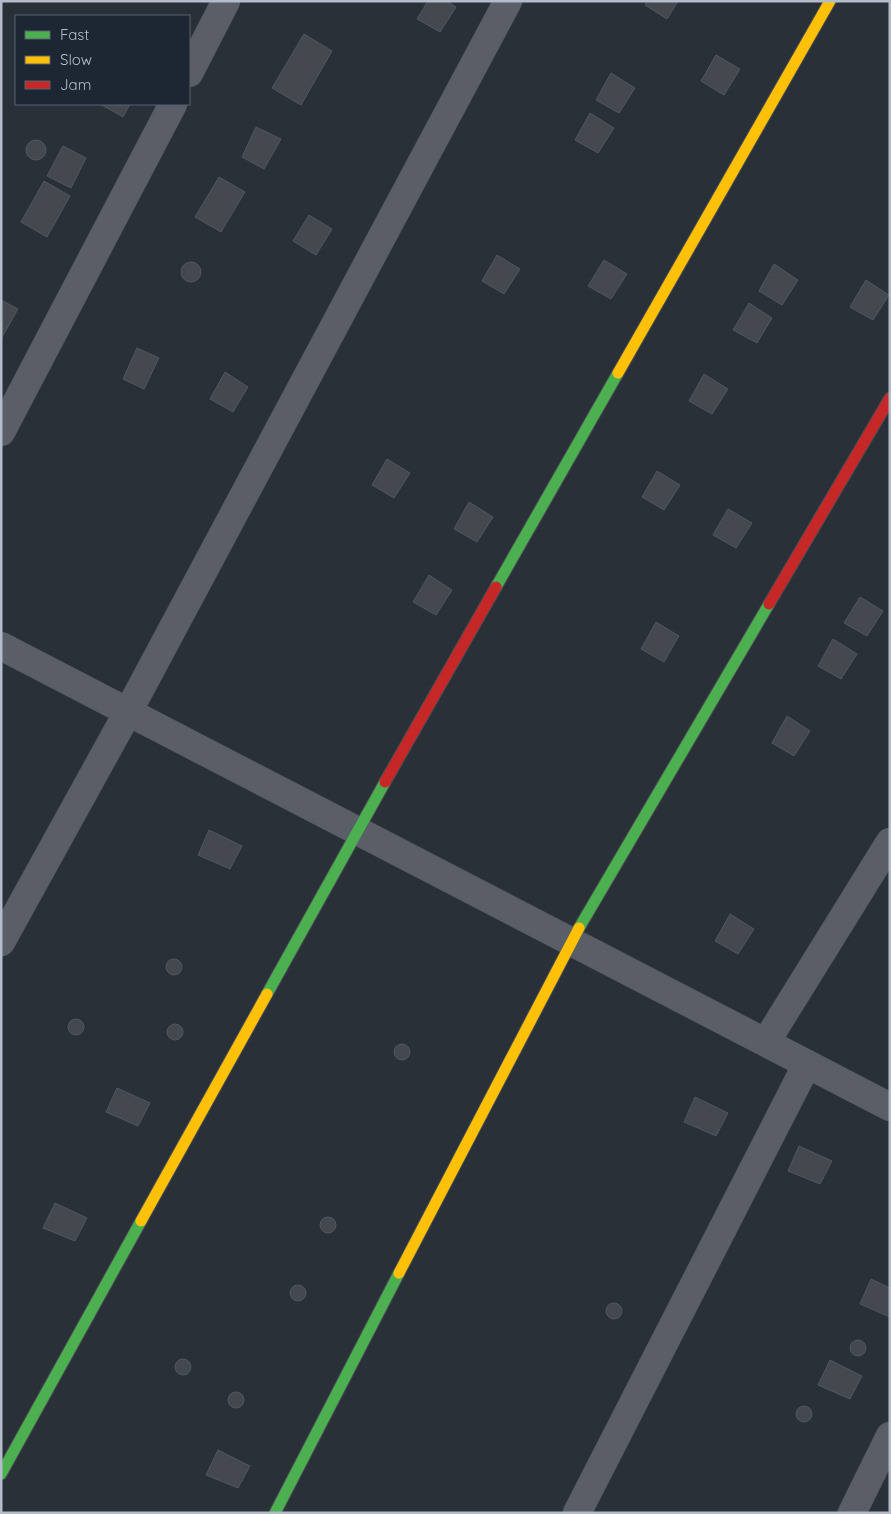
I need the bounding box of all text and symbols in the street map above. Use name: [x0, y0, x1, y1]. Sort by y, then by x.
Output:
legend: [15, 15, 190, 105]
text: Fast: [60, 25, 89, 44]
text: Slow: [60, 50, 92, 69]
text: Jam: [60, 75, 91, 94]

